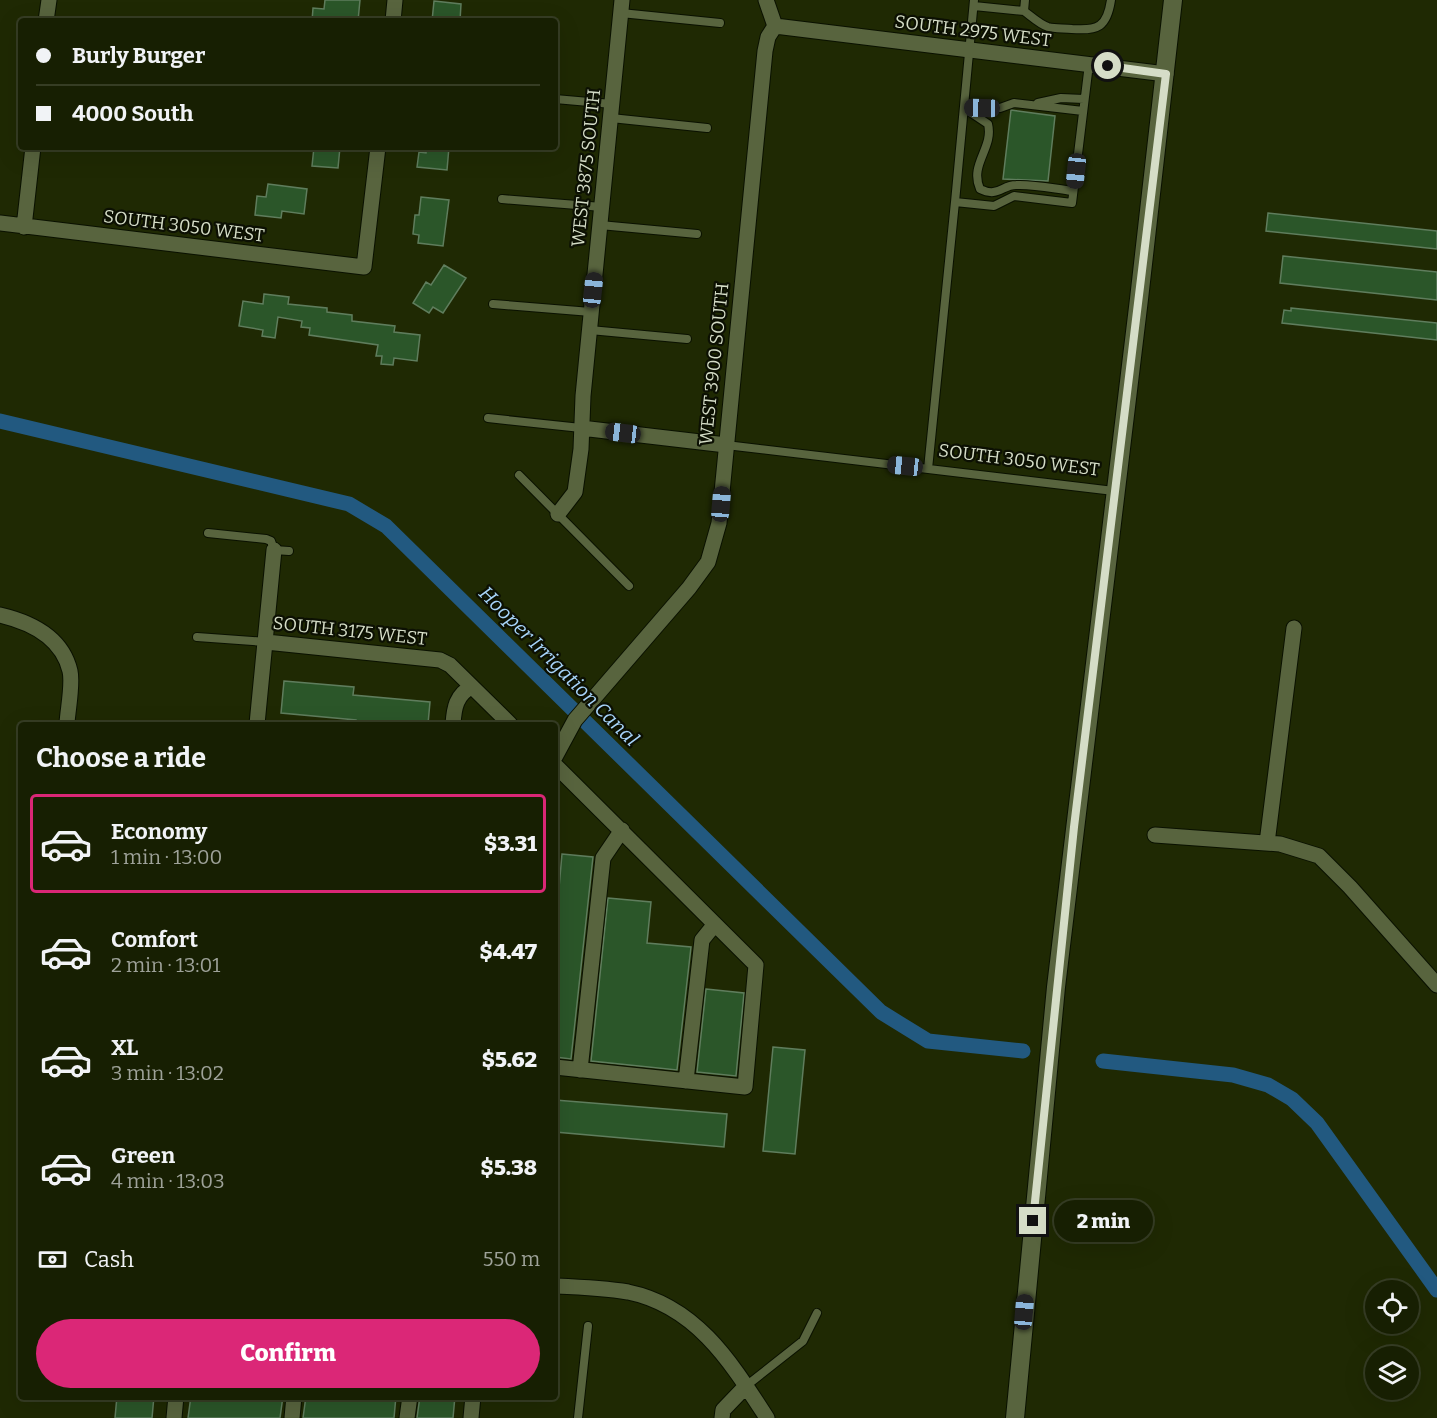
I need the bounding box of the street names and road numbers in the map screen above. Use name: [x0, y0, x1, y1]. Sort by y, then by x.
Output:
street label: SOUTH 2975 WEST: [893, 10, 1053, 52]
street label: WEST 3875 SOUTH: [567, 88, 605, 248]
street label: SOUTH 3050 WEST: [102, 205, 266, 247]
street label: WEST 3900 SOUTH: [695, 282, 733, 446]
street label: SOUTH 3050 WEST: [937, 439, 1101, 481]
street label: SOUTH 3175 WEST: [272, 612, 429, 650]

